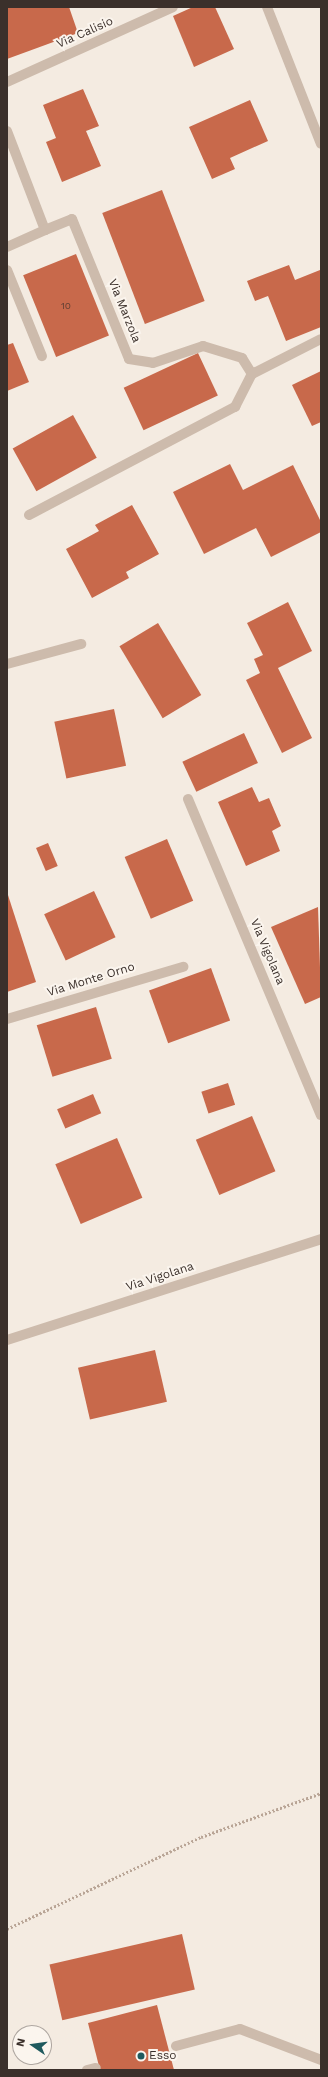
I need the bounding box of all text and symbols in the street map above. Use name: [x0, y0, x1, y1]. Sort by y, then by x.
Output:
street label: Via Calisio: [54, 14, 116, 52]
street label: Via Marzola: [105, 277, 143, 345]
house number: 10: [61, 300, 71, 312]
street label: Via Vigolana: [246, 916, 288, 988]
street label: Via Monte Orno: [45, 960, 137, 1000]
street label: Via Vigolana: [124, 1259, 196, 1295]
north arrow: [12, 2025, 52, 2065]
text: N: [14, 2037, 28, 2048]
place label: Esso: [149, 2049, 177, 2063]
marker: Esso: [136, 2051, 146, 2061]

